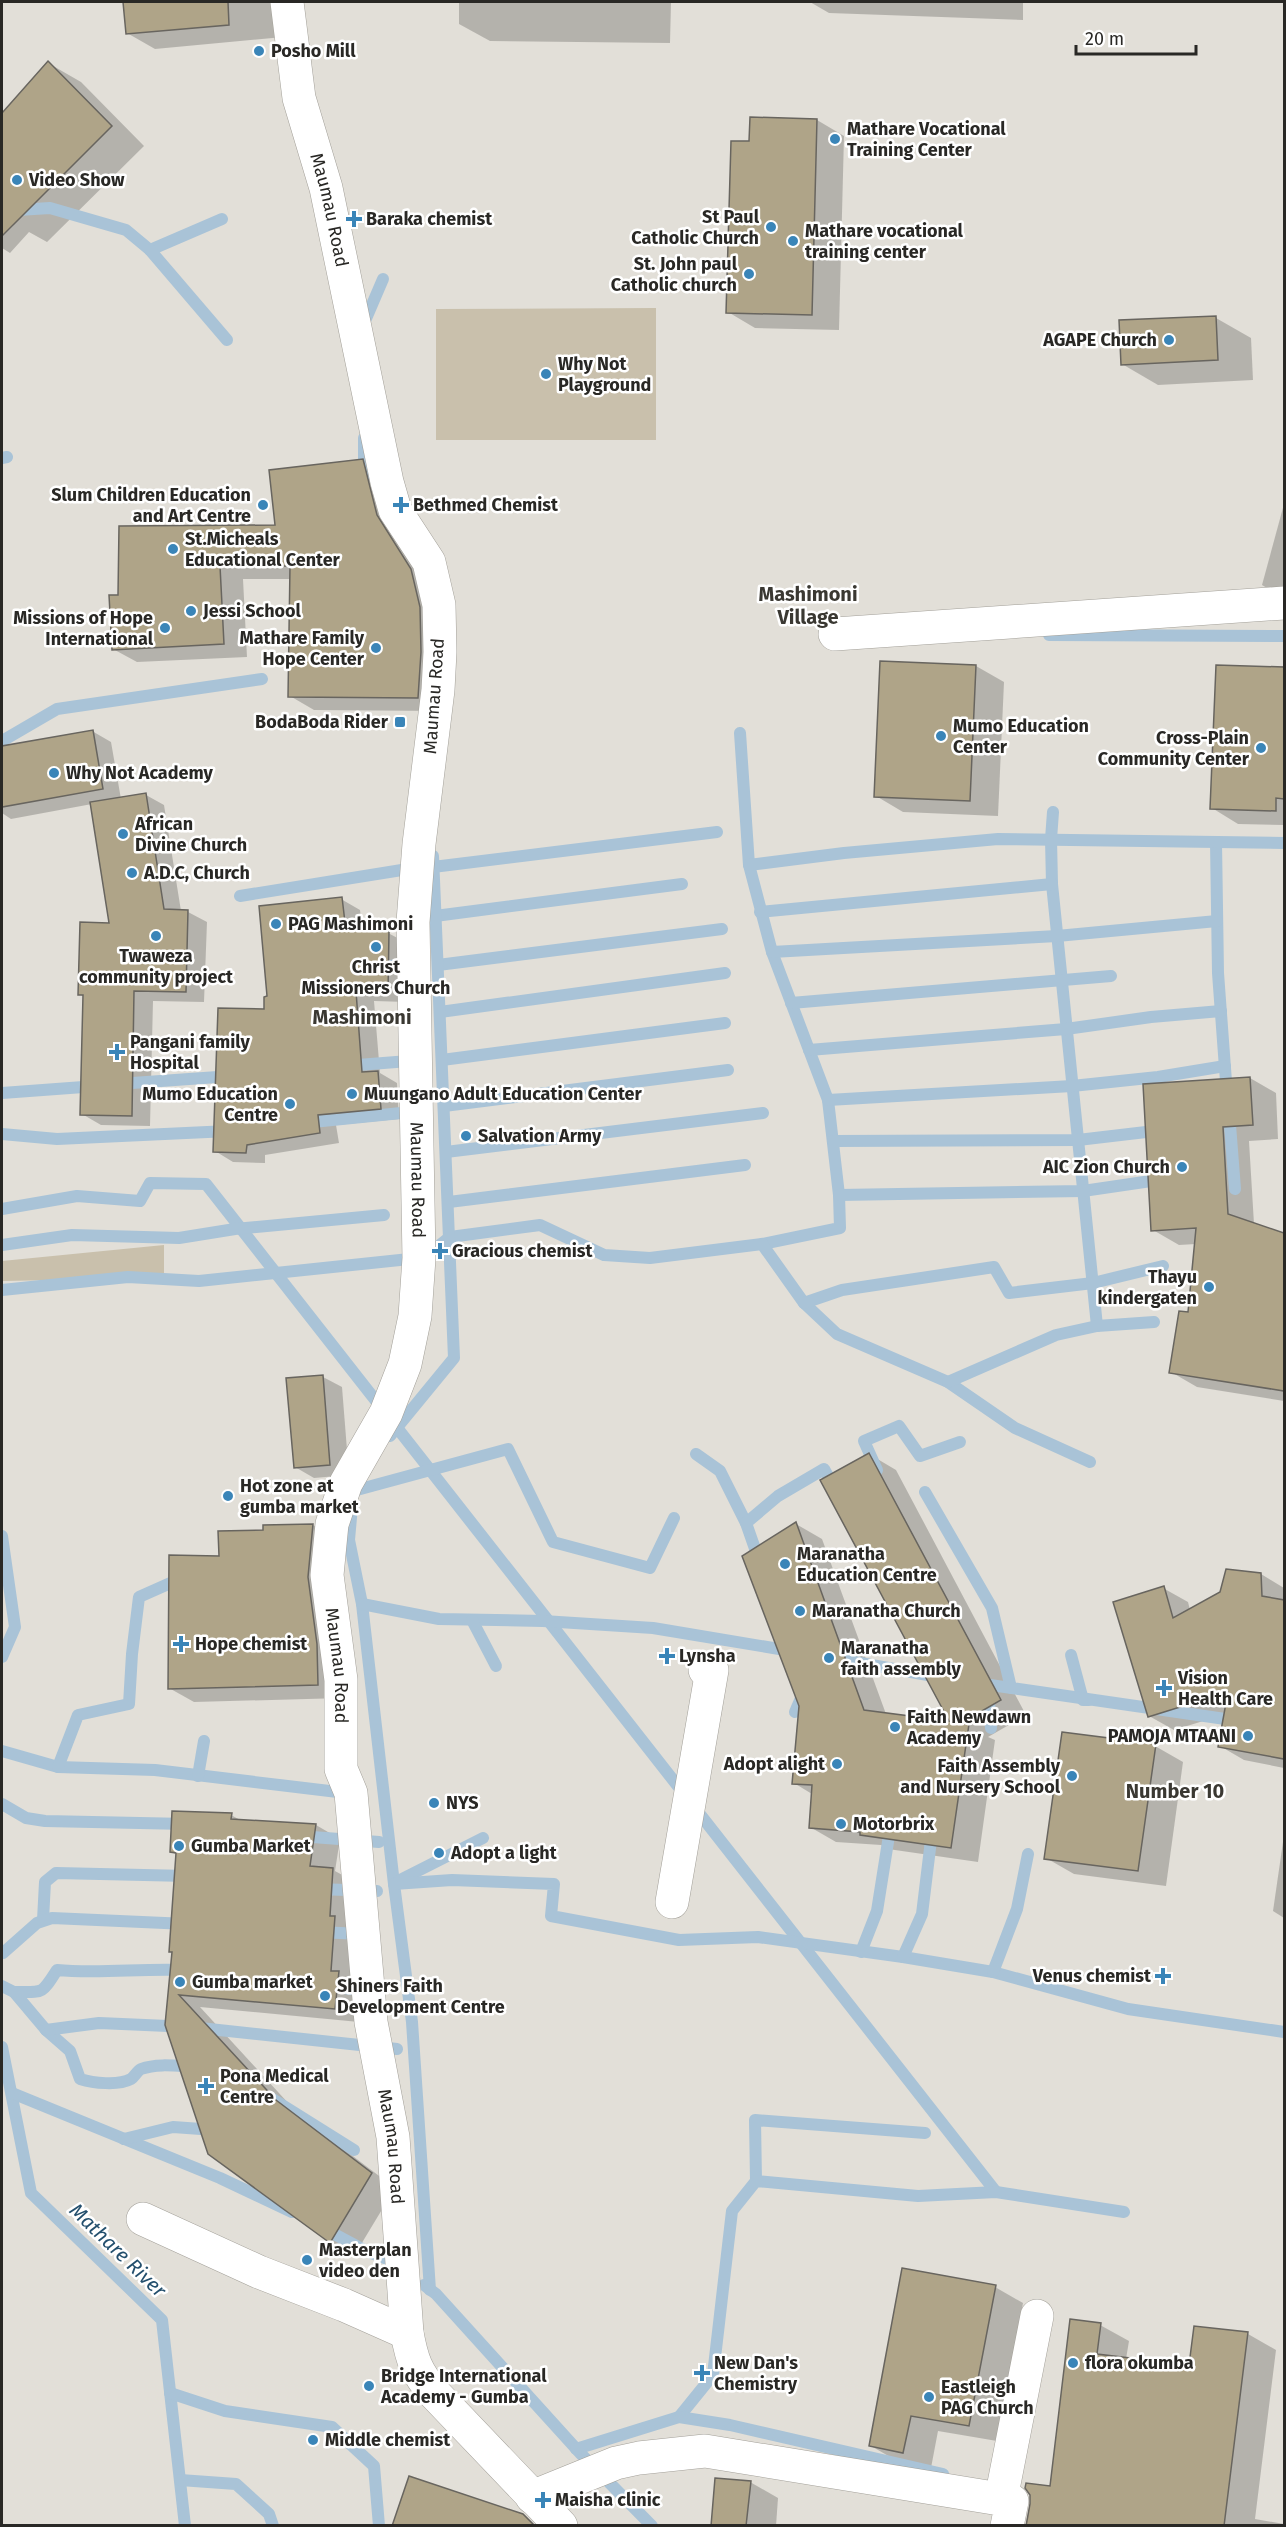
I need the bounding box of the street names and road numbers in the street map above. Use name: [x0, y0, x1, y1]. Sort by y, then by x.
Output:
street label: Maumau Road: [305, 150, 353, 269]
street label: Maumau Road: [419, 637, 449, 755]
street label: Maumau Road: [406, 1122, 430, 1238]
street label: Maumau Road: [320, 1606, 352, 1723]
street label: Maumau Road: [373, 2087, 409, 2205]

